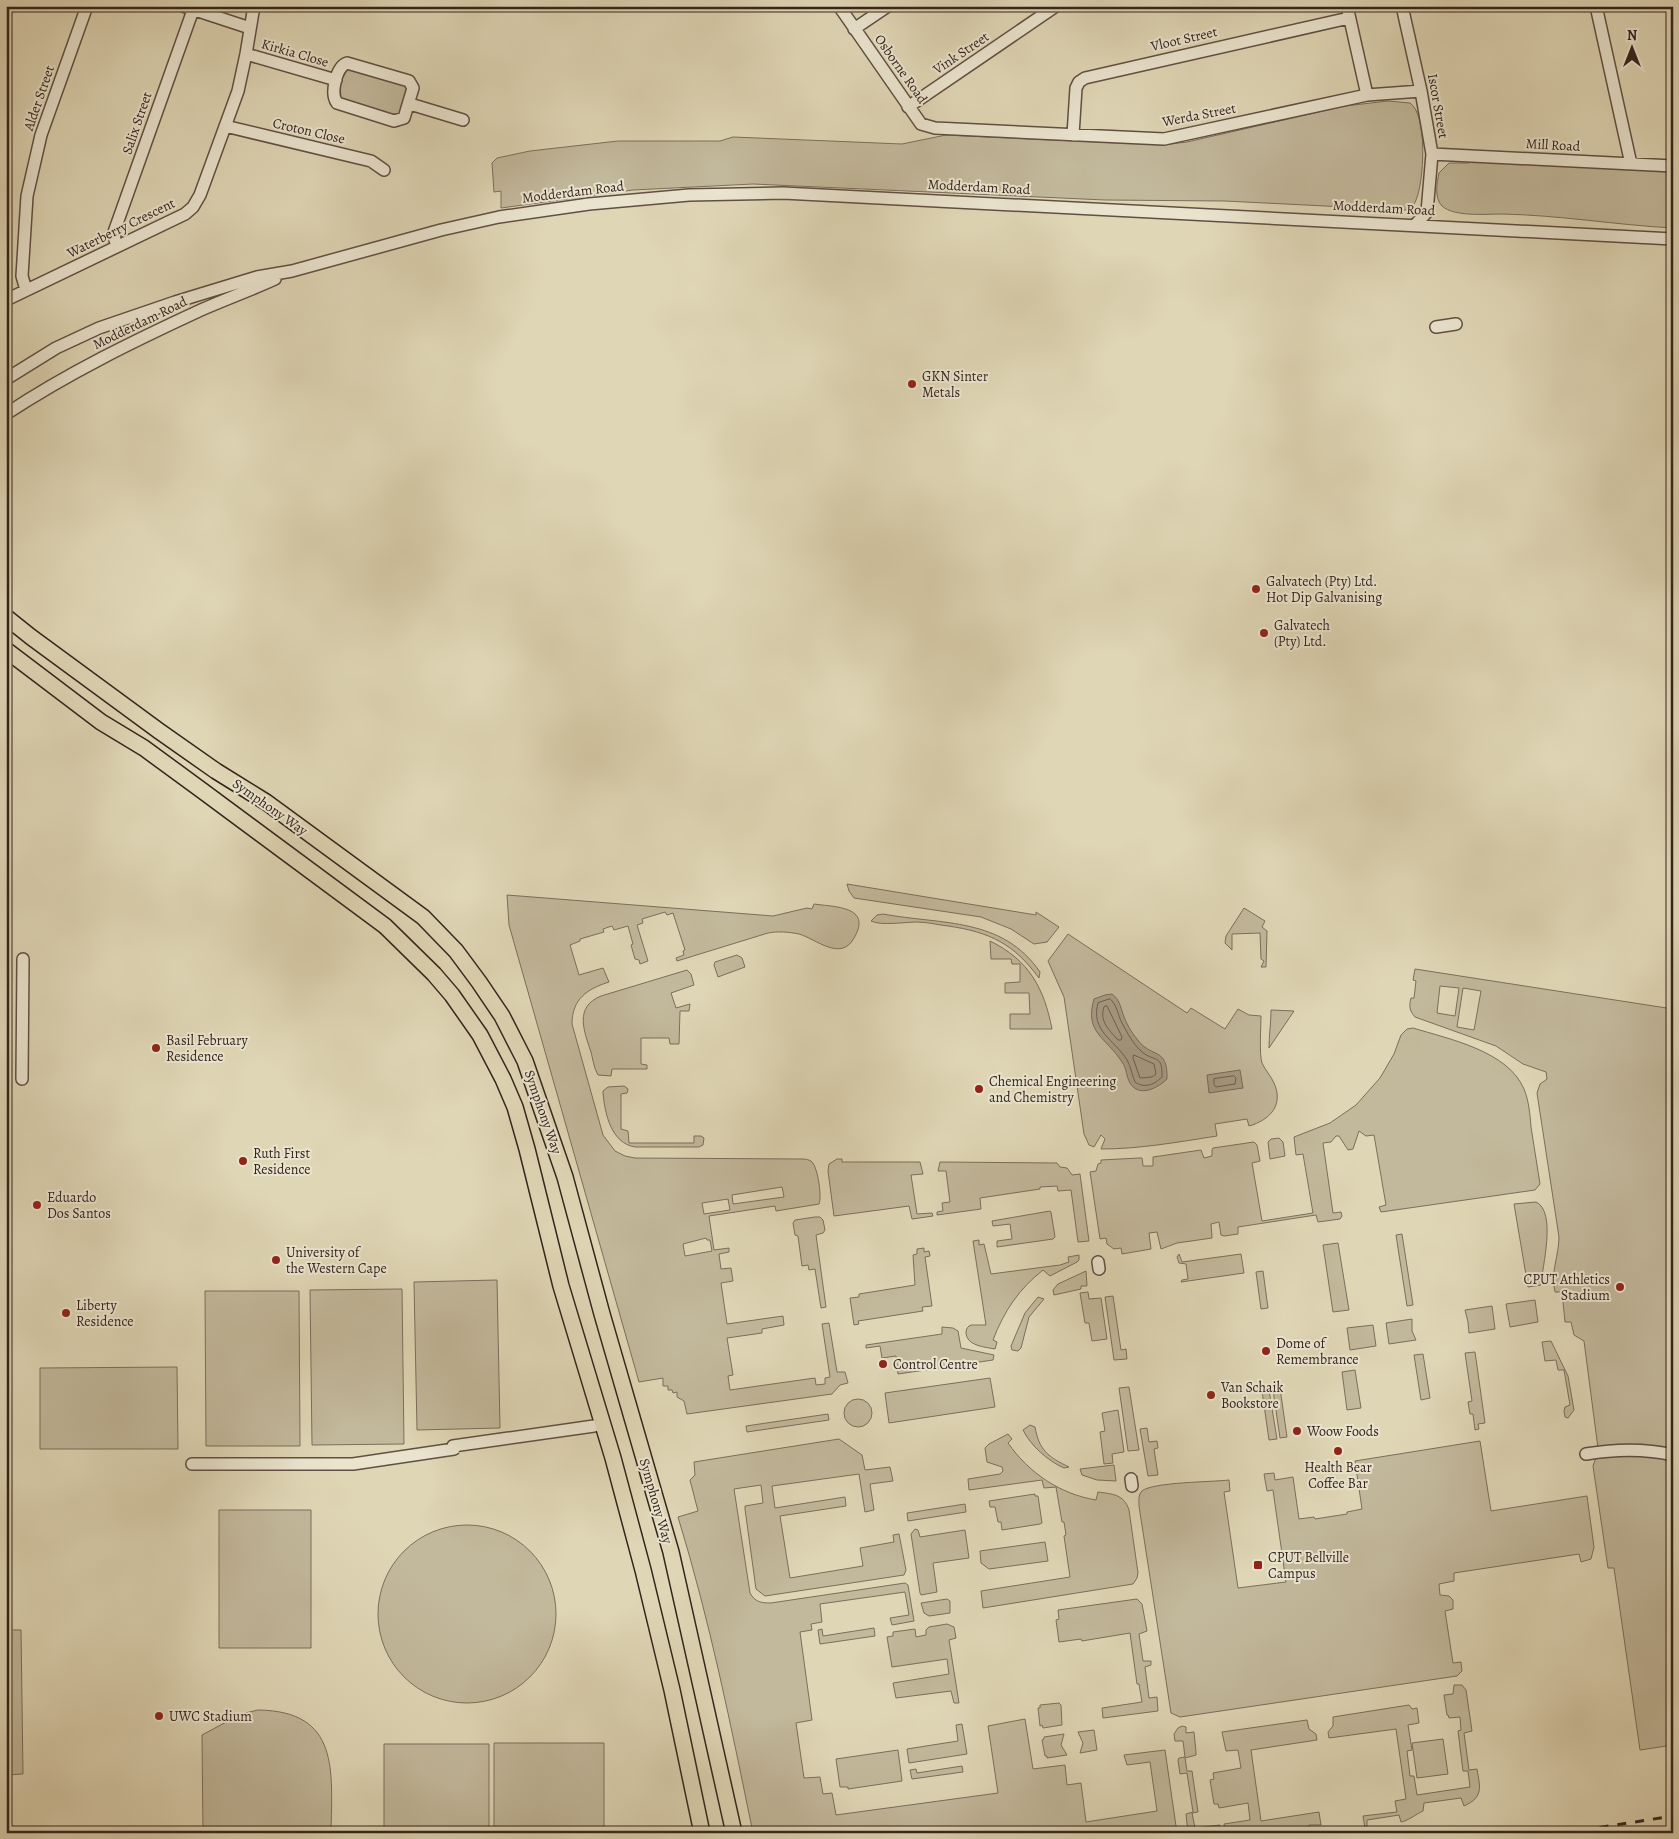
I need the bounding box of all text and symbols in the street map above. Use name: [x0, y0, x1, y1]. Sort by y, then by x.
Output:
street label: Vloot Street: [1148, 22, 1219, 56]
north arrow: [1606, 22, 1656, 72]
text: N: [1627, 26, 1637, 45]
street label: Vink Street: [928, 27, 993, 79]
street label: Osborne Road: [870, 31, 932, 108]
street label: Kirkia Close: [259, 34, 331, 72]
street label: Alder Street: [19, 63, 59, 134]
street label: Iscor Street: [1423, 72, 1453, 140]
street label: Salix Street: [117, 89, 157, 157]
street label: Werda Street: [1160, 98, 1238, 132]
street label: Croton Close: [271, 113, 347, 149]
street label: Mill Road: [1525, 134, 1581, 156]
street label: Modderdam Road: [927, 175, 1031, 199]
street label: Modderdam Road: [521, 176, 626, 208]
street label: Waterberry Crescent: [63, 193, 179, 263]
street label: Modderdam Road: [1332, 196, 1436, 220]
street label: Modderdam Road: [90, 292, 191, 354]
place label: GKN Sinter Metals: [922, 367, 989, 402]
marker: GKN Sinter Metals: [906, 378, 918, 390]
place label: Galvatech (Pty) Ltd. Hot Dip Galvanising: [1266, 572, 1382, 607]
marker: Galvatech (Pty) Ltd. Hot Dip Galvanising: [1250, 583, 1262, 595]
place label: Galvatech (Pty) Ltd.: [1274, 616, 1330, 651]
marker: Galvatech (Pty) Ltd.: [1258, 627, 1270, 639]
street label: Symphony Way: [229, 774, 312, 840]
place label: Basil February Residence: [166, 1031, 249, 1066]
marker: Basil February Residence: [150, 1042, 162, 1054]
street label: Symphony Way: [520, 1067, 567, 1157]
place label: Chemical Engineering and Chemistry: [989, 1072, 1116, 1107]
marker: Chemical Engineering and Chemistry: [973, 1083, 985, 1095]
place label: Ruth First Residence: [253, 1144, 310, 1179]
marker: Ruth First Residence: [237, 1155, 249, 1167]
place label: Eduardo Dos Santos: [47, 1188, 111, 1223]
marker: Eduardo Dos Santos: [31, 1199, 43, 1211]
place label: University of the Western Cape: [286, 1243, 387, 1278]
marker: University of the Western Cape: [270, 1254, 282, 1266]
place label: CPUT Athletics Stadium: [1523, 1270, 1610, 1305]
marker: CPUT Athletics Stadium: [1614, 1281, 1626, 1293]
place label: Liberty Residence: [76, 1296, 133, 1331]
marker: Liberty Residence: [60, 1307, 72, 1319]
place label: Dome of Remembrance: [1276, 1334, 1359, 1369]
marker: Dome of Remembrance: [1260, 1345, 1272, 1357]
place label: Control Centre: [893, 1355, 978, 1374]
marker: Control Centre: [877, 1358, 889, 1370]
place label: Van Schaik Bookstore: [1220, 1378, 1283, 1413]
marker: Van Schaik Bookstore: [1205, 1389, 1217, 1401]
place label: Woow Foods: [1306, 1422, 1379, 1441]
marker: Woow Foods: [1291, 1425, 1303, 1437]
marker: Health Bear Coffee Bar: [1332, 1445, 1344, 1457]
street label: Symphony Way: [635, 1456, 677, 1547]
place label: Health Bear Coffee Bar: [1304, 1458, 1373, 1493]
place label: CPUT Bellville Campus: [1268, 1548, 1349, 1583]
marker: CPUT Bellville Campus: [1252, 1559, 1264, 1571]
place label: UWC Stadium: [169, 1707, 252, 1726]
marker: UWC Stadium: [153, 1710, 165, 1722]

